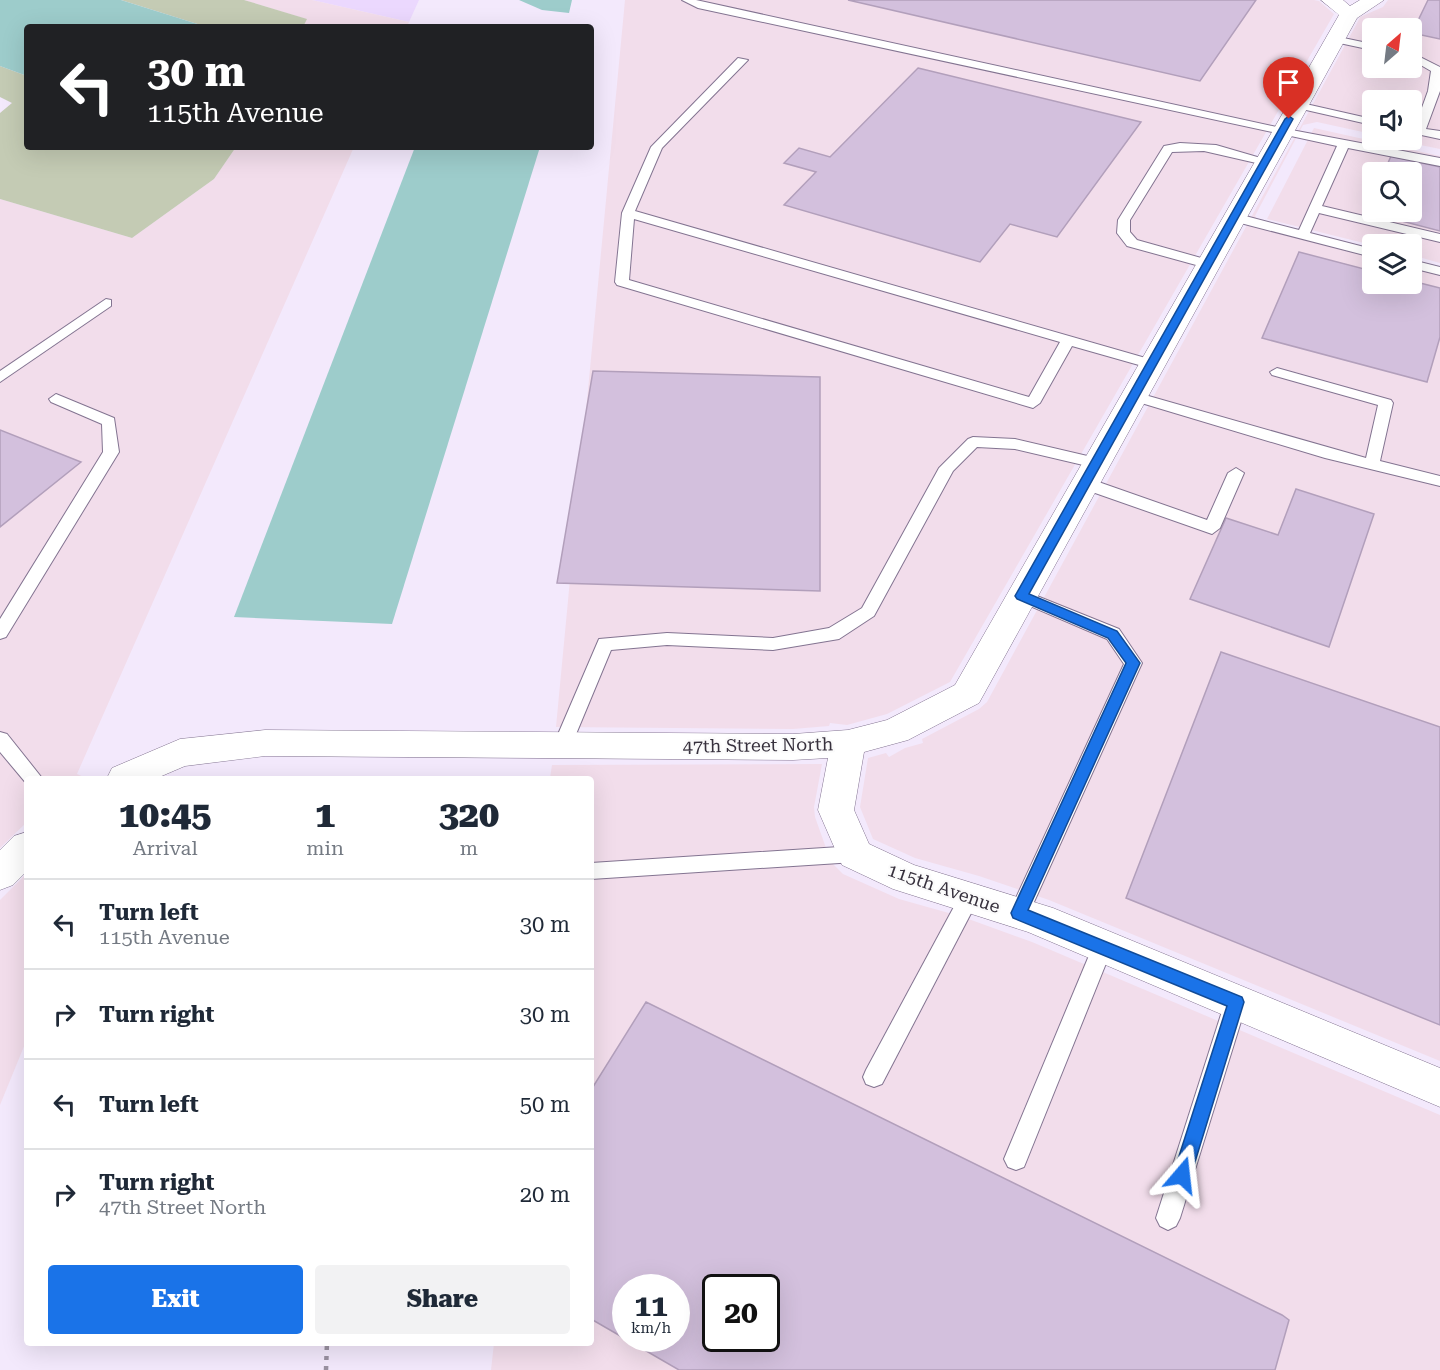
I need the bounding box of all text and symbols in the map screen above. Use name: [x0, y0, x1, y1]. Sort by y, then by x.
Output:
north arrow: [1362, 18, 1422, 78]
map controls: [1362, 18, 1422, 294]
text: 30 m: [147, 47, 245, 96]
icon: left: [48, 48, 126, 126]
pin: [1263, 57, 1314, 119]
icon: arrive: [1272, 66, 1305, 99]
button: sound: [1362, 90, 1422, 150]
text: 115th Avenue: [147, 97, 324, 129]
button: search: [1362, 162, 1422, 222]
button: layers: [1362, 234, 1422, 294]
street label: 47th Street North: [683, 733, 834, 757]
text: 10:45: [119, 794, 211, 836]
text: 1: [315, 794, 335, 836]
text: 320: [439, 794, 499, 836]
text: Arrival: [133, 836, 198, 860]
text: min: [306, 836, 344, 860]
text: m: [460, 836, 478, 860]
street label: 115th Avenue: [885, 859, 1003, 917]
text: Turn left: [99, 900, 199, 925]
icon: left: [48, 908, 81, 941]
text: 30 m: [520, 912, 570, 937]
text: 115th Avenue: [99, 925, 230, 949]
icon: right: [48, 998, 81, 1031]
text: Turn right: [99, 1002, 214, 1027]
text: 30 m: [520, 1002, 570, 1027]
icon: left: [48, 1088, 81, 1121]
text: Turn left: [99, 1092, 199, 1117]
text: 50 m: [520, 1092, 570, 1117]
position arrow: [1150, 1143, 1214, 1207]
text: Turn right: [99, 1170, 214, 1195]
icon: right: [48, 1178, 81, 1211]
text: 20 m: [520, 1182, 570, 1207]
text: 47th Street North: [99, 1195, 266, 1219]
button: Exit: [48, 1265, 303, 1334]
button: Share: [315, 1265, 570, 1334]
speed limit sign: 20: [702, 1274, 780, 1352]
text: 11: [634, 1288, 668, 1323]
text: km/h: [631, 1319, 671, 1337]

